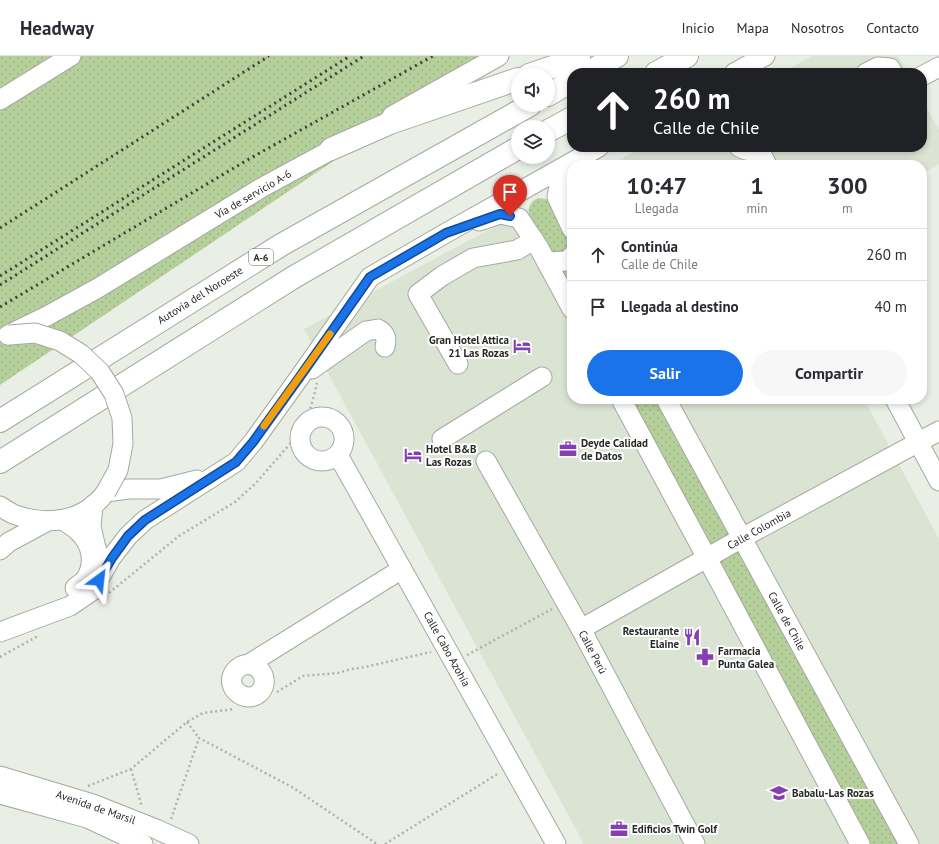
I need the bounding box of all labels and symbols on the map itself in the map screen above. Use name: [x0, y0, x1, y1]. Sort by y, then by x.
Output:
street label: Vía de servicio A-6: [211, 166, 294, 222]
pin: [493, 175, 527, 216]
road number: A-6: [249, 249, 273, 265]
street label: Autovía del Noroeste: [155, 263, 246, 327]
place label: Gran Hotel Attica 21 Las Rozas: [429, 333, 509, 360]
hotel icon: Gran Hotel Attica 21 Las Rozas: [512, 336, 532, 356]
place label: Deyde Calidad de Datos: [581, 436, 648, 463]
office icon: Deyde Calidad de Datos: [558, 439, 578, 459]
place label: Hotel B&B Las Rozas: [426, 442, 477, 469]
hotel icon: Hotel B&B Las Rozas: [403, 445, 423, 465]
street label: Calle Colombia: [725, 506, 793, 552]
position arrow: [78, 559, 120, 601]
street label: Calle de Chile: [765, 589, 809, 653]
street label: Calle Cabo Azohía: [421, 609, 473, 689]
place label: Restaurante Elaine: [623, 624, 679, 651]
restaurant icon: Restaurante Elaine: [682, 627, 702, 647]
street label: Calle Perú: [576, 628, 610, 676]
place label: Farmacia Punta Galea: [718, 644, 774, 671]
pharmacy icon: Farmacia Punta Galea: [695, 647, 715, 667]
school or university icon: Babalu-Las Rozas: [769, 783, 789, 803]
place label: Babalu-Las Rozas: [792, 786, 874, 800]
street label: Avenida de Marsil: [54, 787, 138, 827]
office icon: Edificios Twin Golf: [609, 819, 629, 839]
place label: Edificios Twin Golf: [632, 822, 719, 836]

